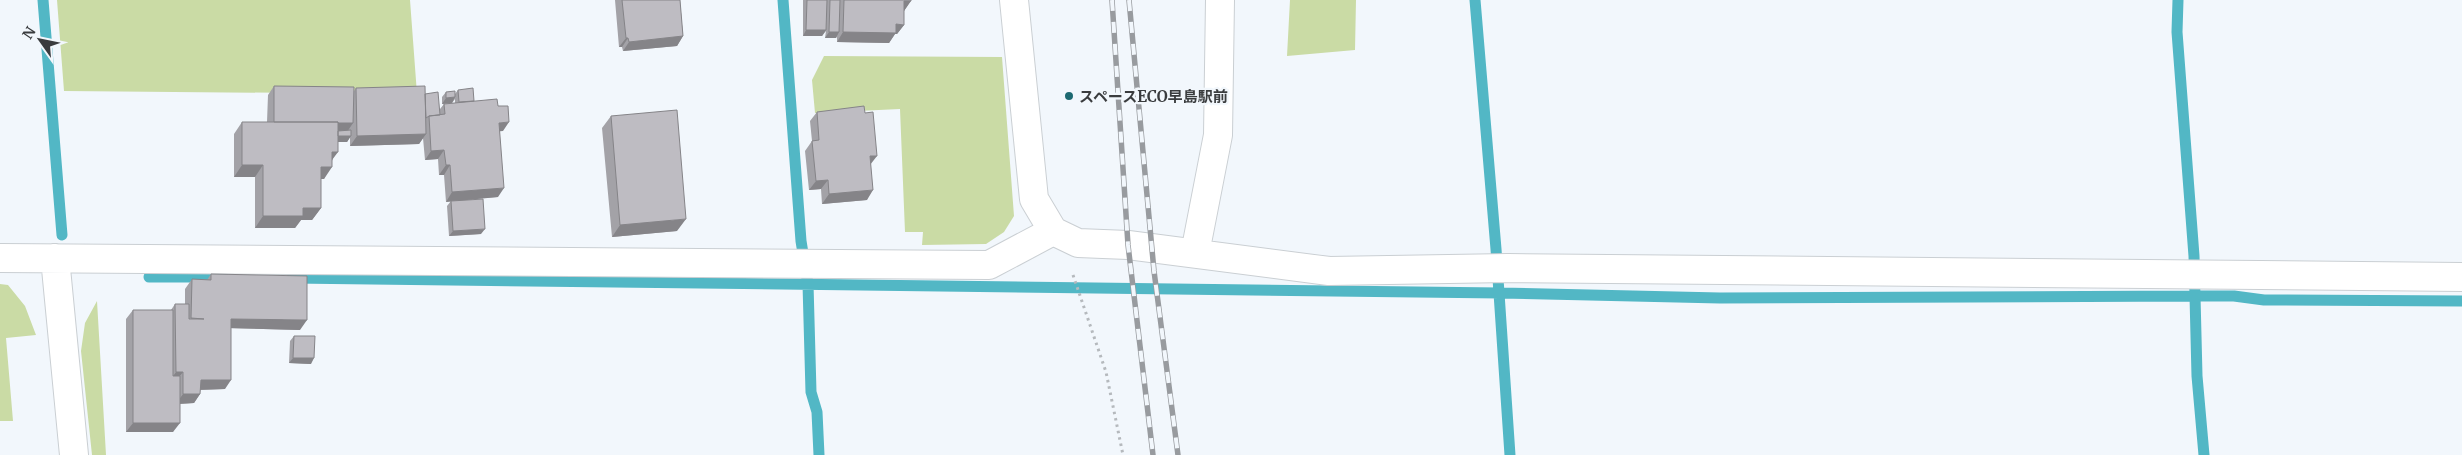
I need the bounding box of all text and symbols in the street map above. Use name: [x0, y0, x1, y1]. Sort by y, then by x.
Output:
north arrow: [15, 15, 65, 65]
text: N: [19, 23, 40, 42]
place label: スペースECO早島駅前: [1079, 87, 1228, 106]
marker: スペースECO早島駅前: [1063, 90, 1075, 102]

